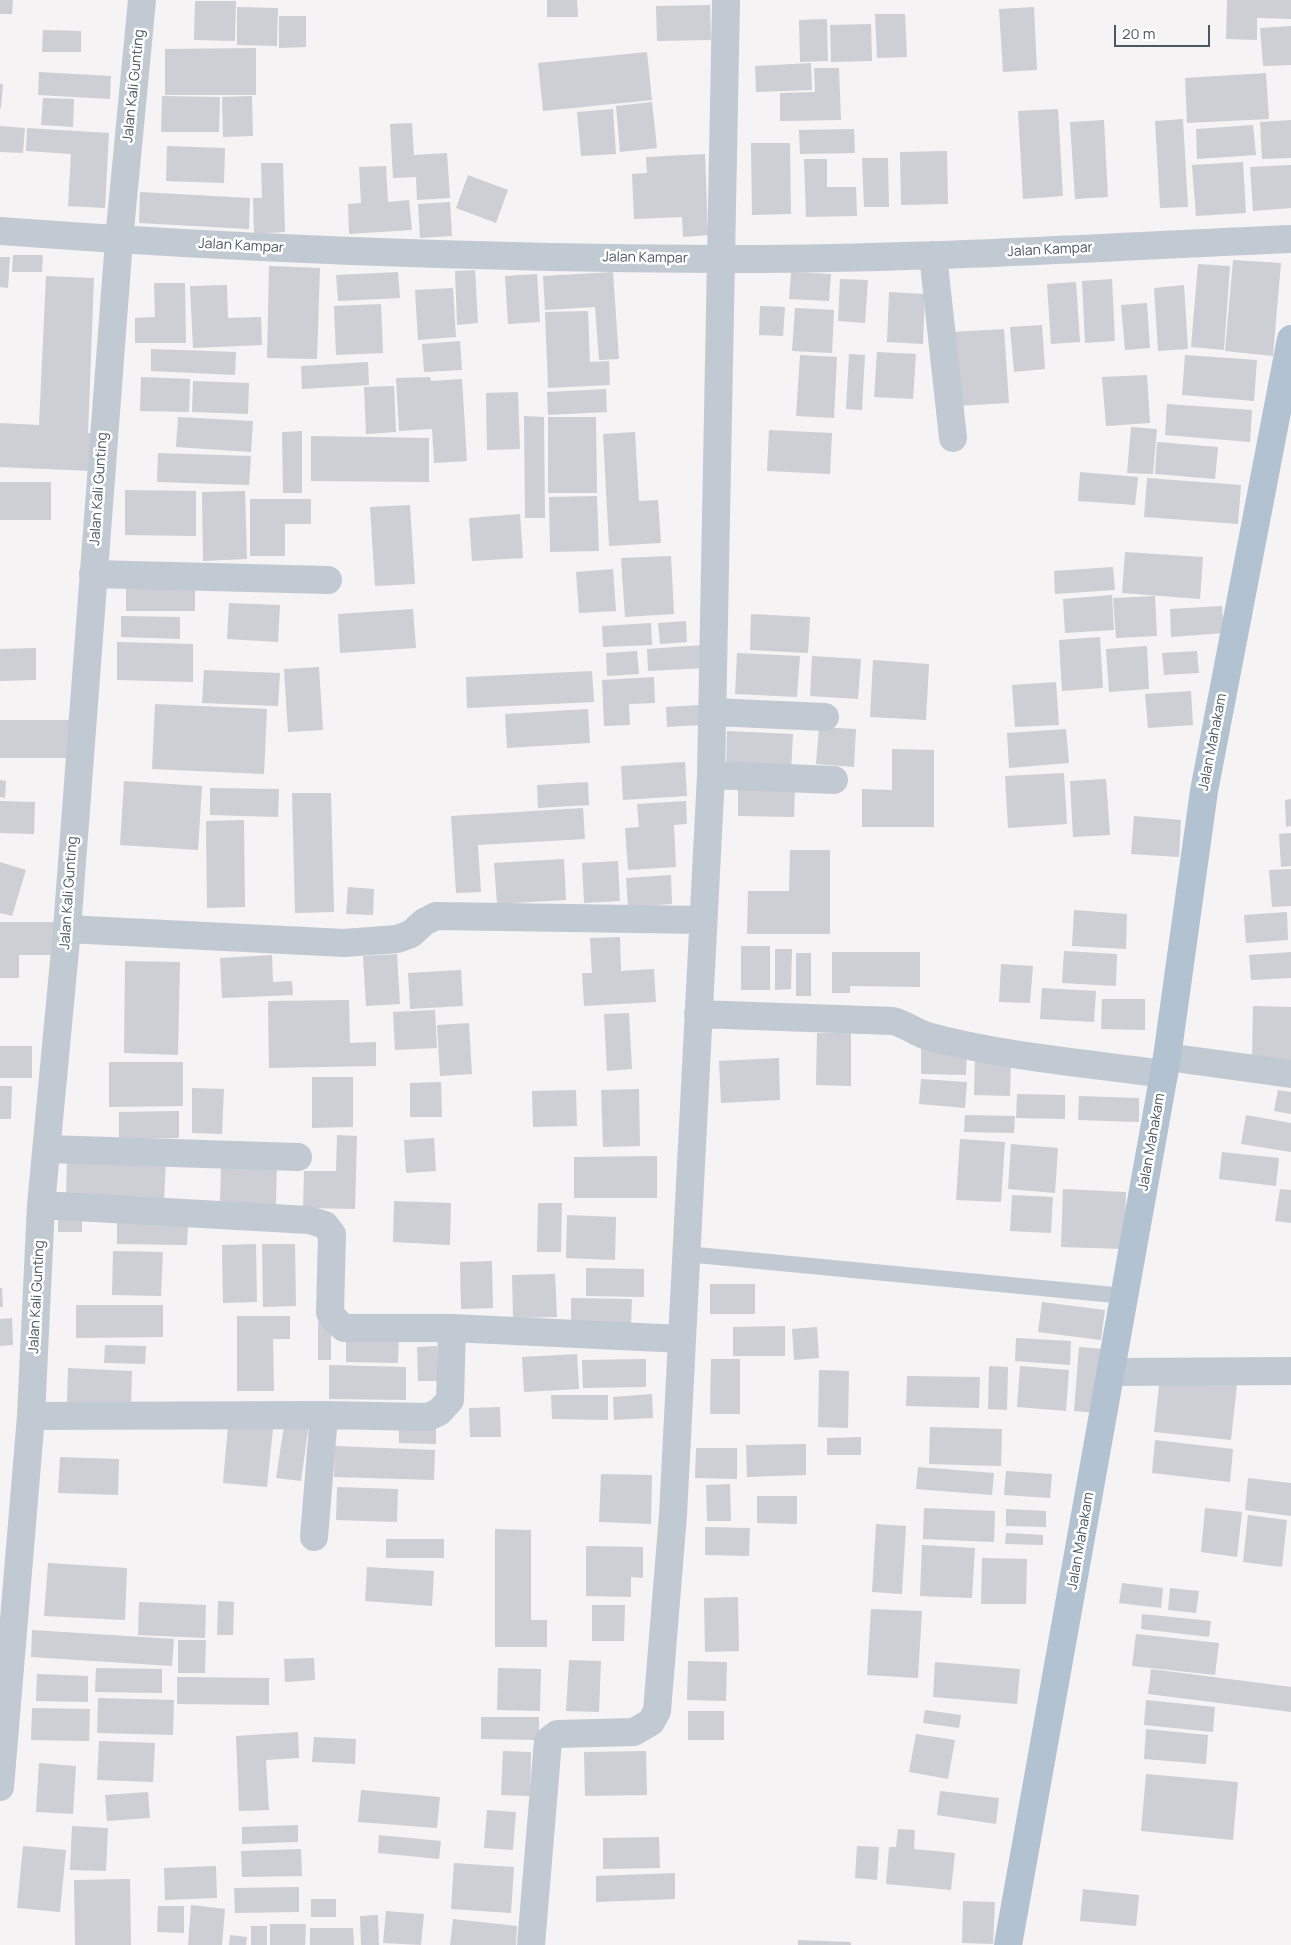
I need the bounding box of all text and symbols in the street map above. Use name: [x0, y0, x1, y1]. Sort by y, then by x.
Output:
scale bar: [1116, 15, 1212, 47]
text: 20 m: [1122, 23, 1155, 44]
street label: Jalan Kali Gunting: [120, 29, 148, 143]
street label: Jalan Kampar: [198, 235, 284, 257]
street label: Jalan Kampar: [1007, 239, 1093, 261]
street label: Jalan Kampar: [602, 249, 688, 267]
street label: Jalan Kali Gunting: [87, 432, 111, 546]
street label: Jalan Mahakam: [1195, 692, 1231, 792]
street label: Jalan Kali Gunting: [57, 836, 81, 950]
street label: Jalan Mahakam: [1135, 1092, 1169, 1192]
street label: Jalan Kali Gunting: [26, 1240, 48, 1354]
street label: Jalan Mahakam: [1064, 1491, 1098, 1591]

